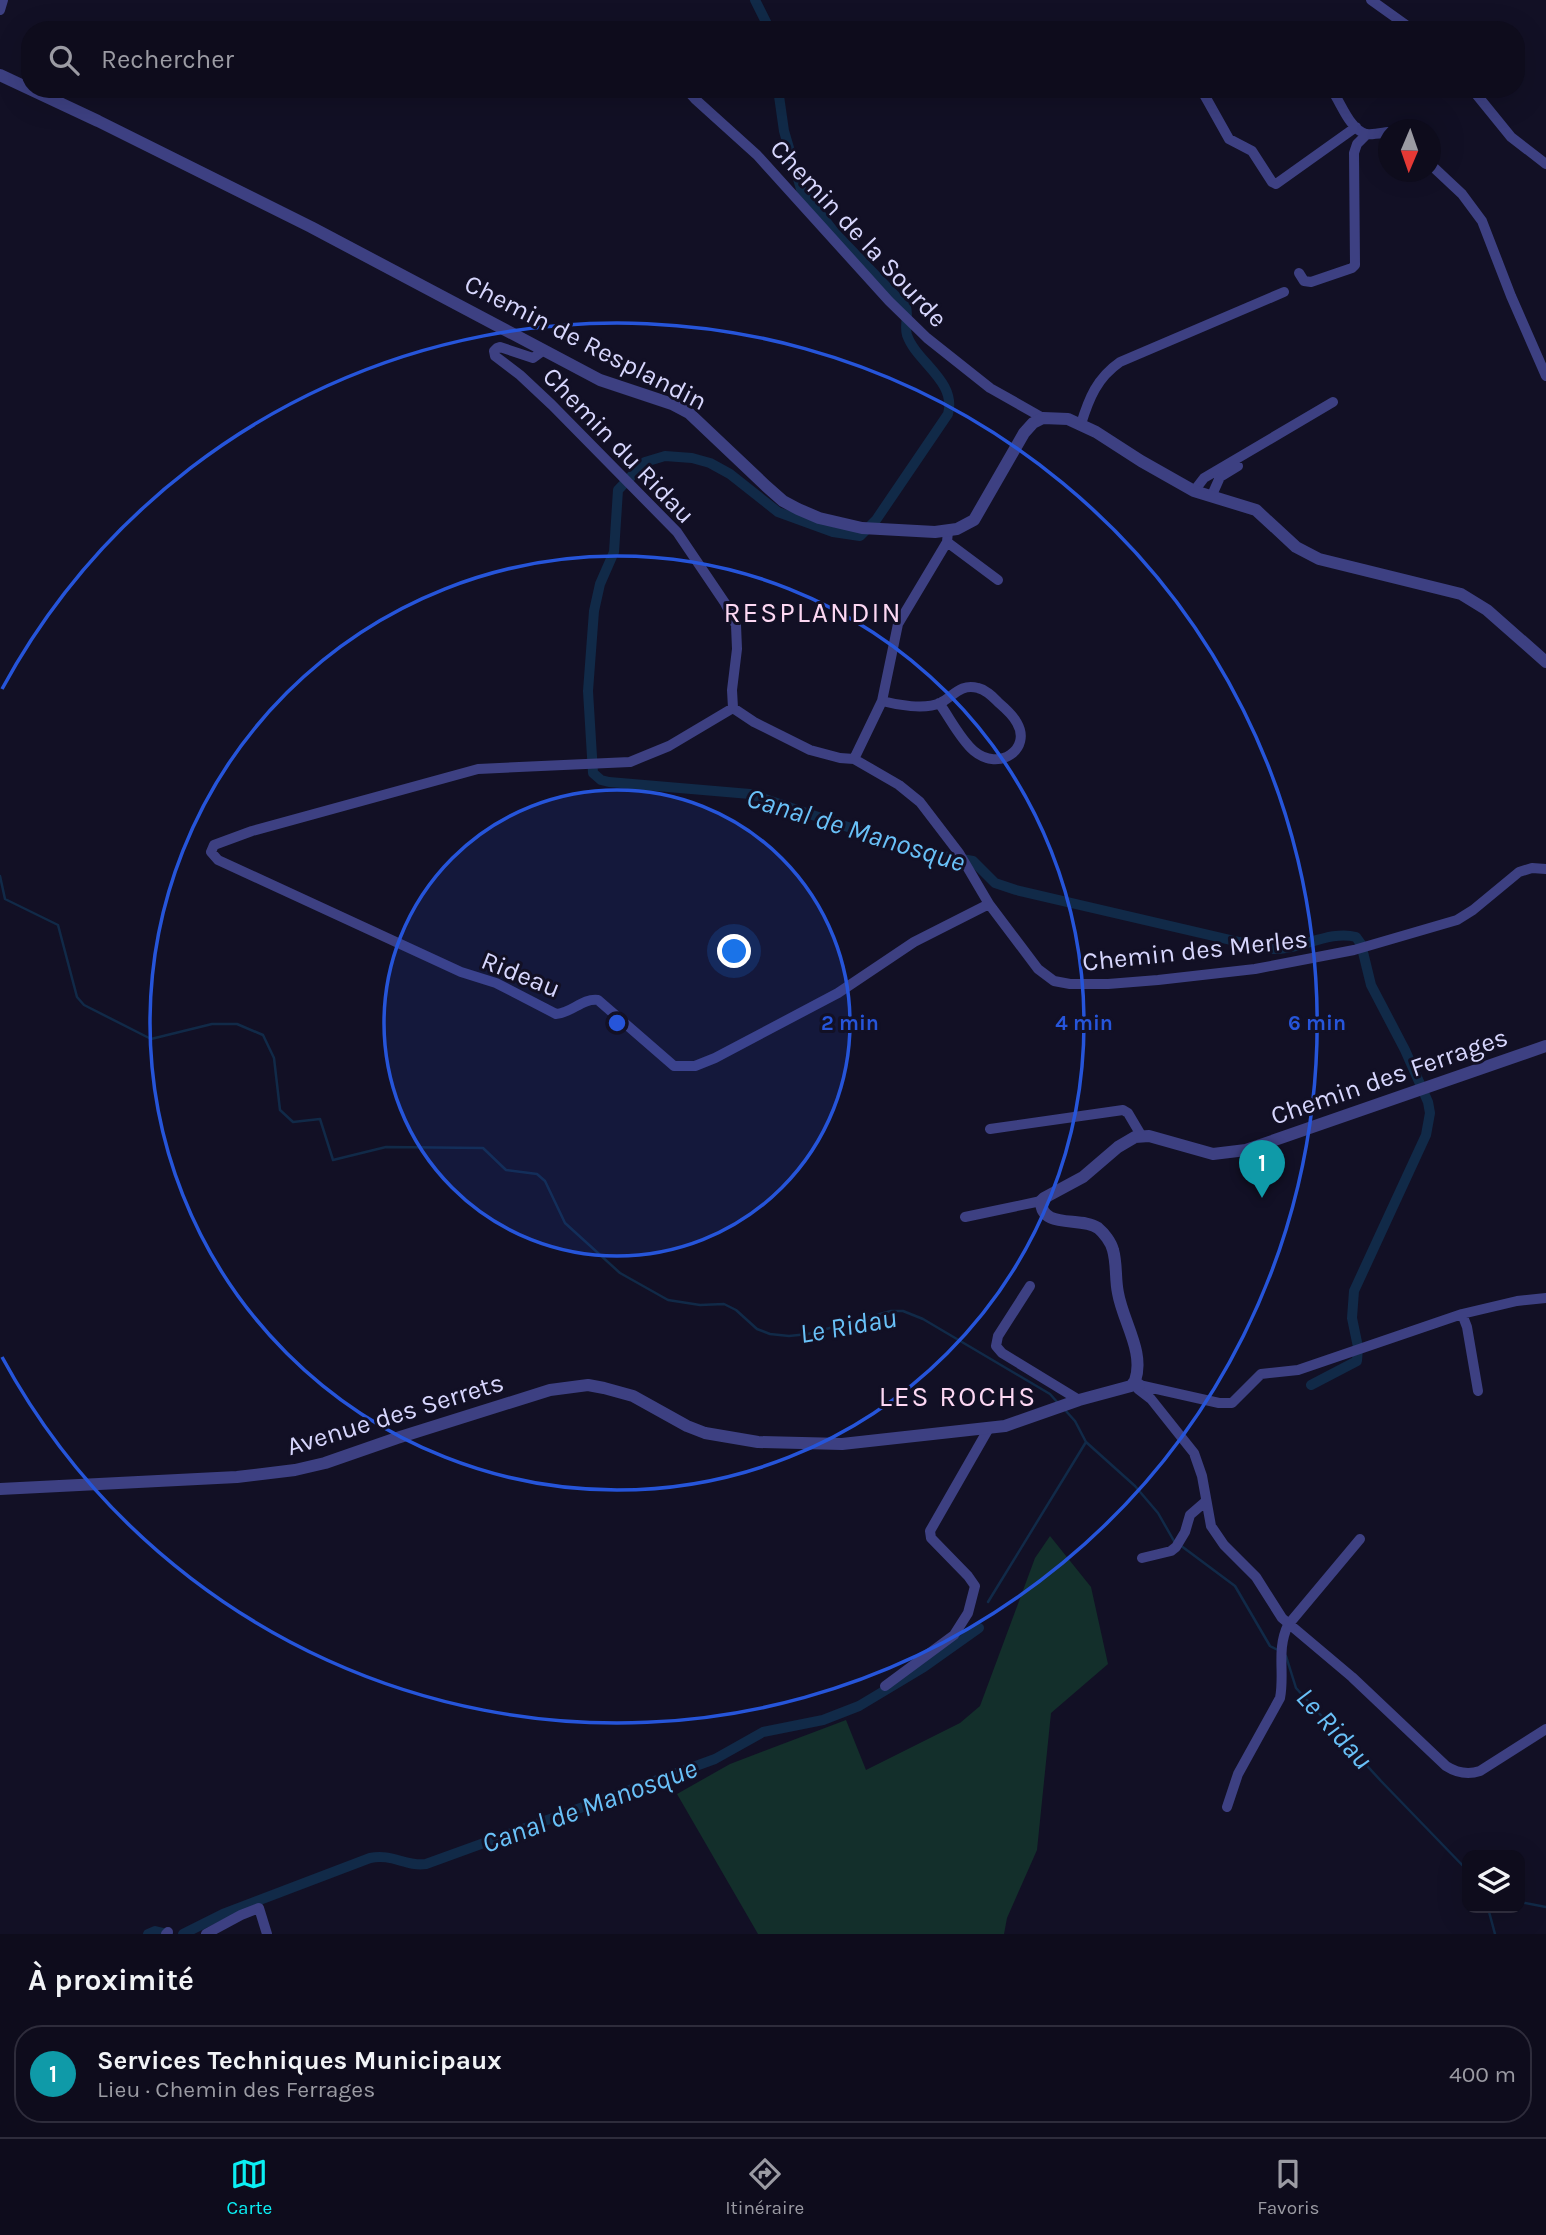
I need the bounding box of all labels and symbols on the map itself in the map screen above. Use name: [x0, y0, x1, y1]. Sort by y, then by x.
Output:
north arrow: [1378, 119, 1441, 182]
street label: Chemin de la Sourde: [764, 133, 954, 334]
street label: Chemin de Resplandin: [459, 268, 712, 417]
street label: Chemin du Ridau: [536, 361, 701, 530]
district label: RESPLANDIN: [723, 596, 903, 629]
water label: Canal de Manosque: [743, 781, 969, 878]
street label: Chemin des Merles: [1081, 923, 1309, 978]
your location: [717, 934, 751, 968]
street label: Rideau: [477, 945, 565, 1004]
centre of rings: [605, 1011, 629, 1035]
text: 2 min: [821, 1011, 879, 1035]
text: 4 min: [1055, 1011, 1113, 1035]
text: 6 min: [1288, 1011, 1346, 1035]
street label: Chemin des Ferrages: [1267, 1021, 1512, 1132]
pin: 1: [1239, 1140, 1285, 1198]
water label: Le Ridau: [797, 1301, 899, 1350]
street label: Avenue des Serrets: [283, 1367, 507, 1462]
district label: LES ROCHS: [879, 1380, 1037, 1413]
water label: Le Ridau: [1290, 1681, 1380, 1776]
water label: Canal de Manosque: [477, 1751, 701, 1860]

